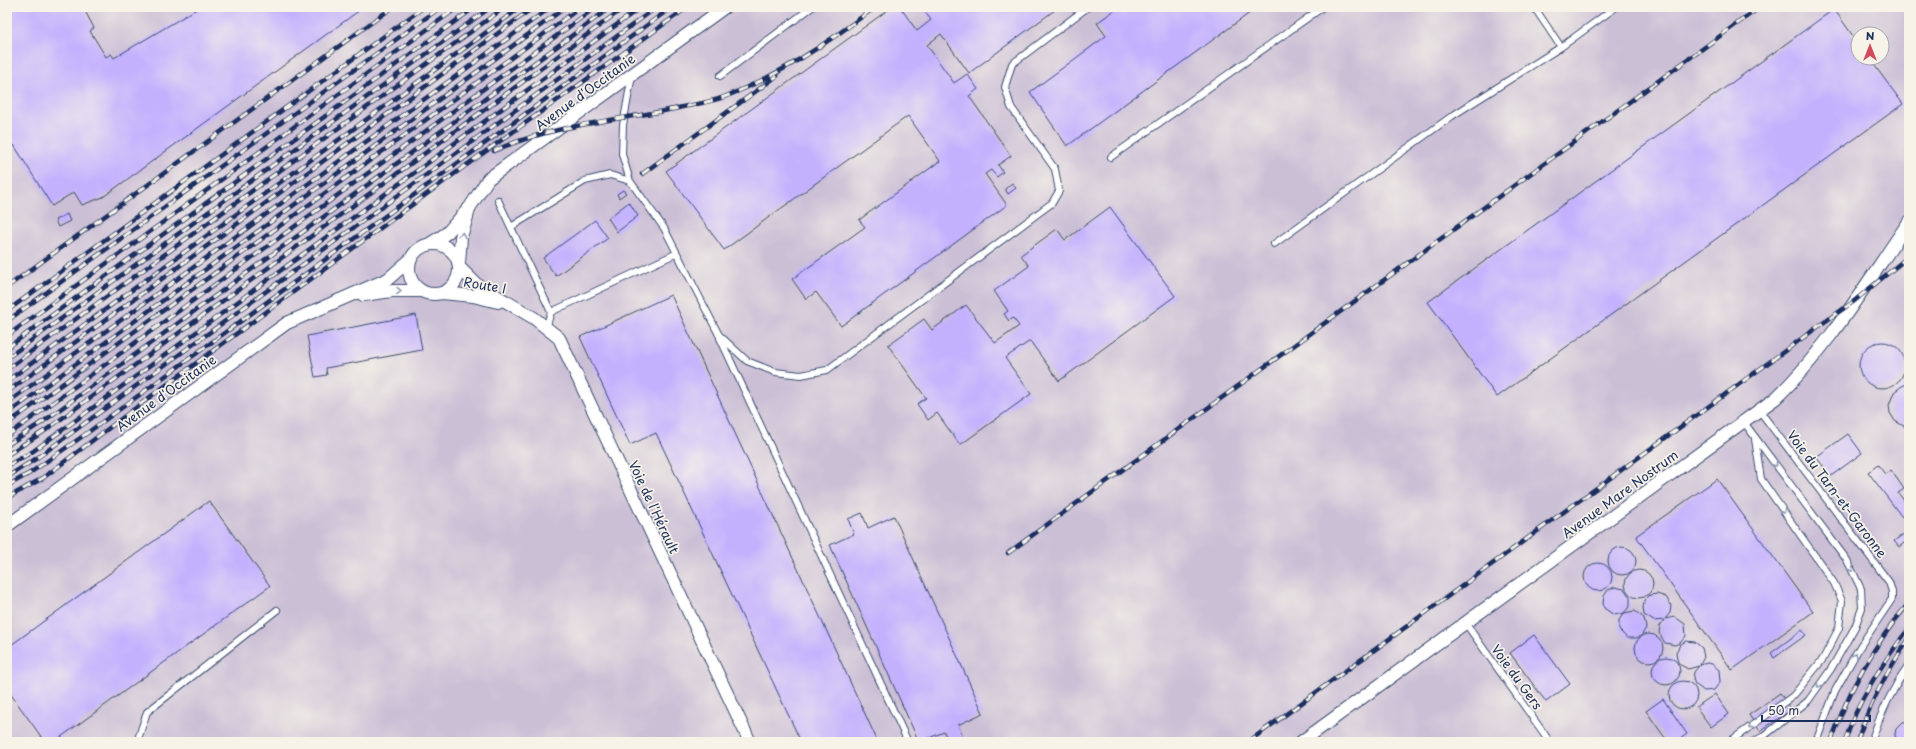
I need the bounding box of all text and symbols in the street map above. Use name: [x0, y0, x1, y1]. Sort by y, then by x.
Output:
north arrow: [1850, 26, 1890, 66]
text: N: [1866, 27, 1875, 44]
street label: Avenue d'Occitanie: [531, 49, 639, 134]
one-way arrow: [458, 232, 466, 238]
street label: Route I: [462, 271, 508, 298]
one-way arrow: [396, 287, 402, 295]
street label: Avenue d'Occitanie: [112, 350, 220, 435]
street label: Voie du Tarn-et-Garonne: [1783, 426, 1892, 561]
street label: Avenue Mare Nostrum: [1558, 445, 1682, 542]
street label: Voie de l'Hérault: [625, 457, 684, 556]
one-way arrow: [1770, 459, 1777, 466]
one-way arrow: [1778, 506, 1785, 513]
one-way arrow: [1846, 565, 1854, 572]
street label: Voie du Gers: [1487, 640, 1548, 713]
one-way arrow: [1850, 652, 1857, 660]
one-way arrow: [1817, 681, 1824, 688]
scale bar: [1762, 697, 1870, 723]
text: 50 m: [1768, 701, 1799, 719]
one-way arrow: [1748, 721, 1755, 729]

